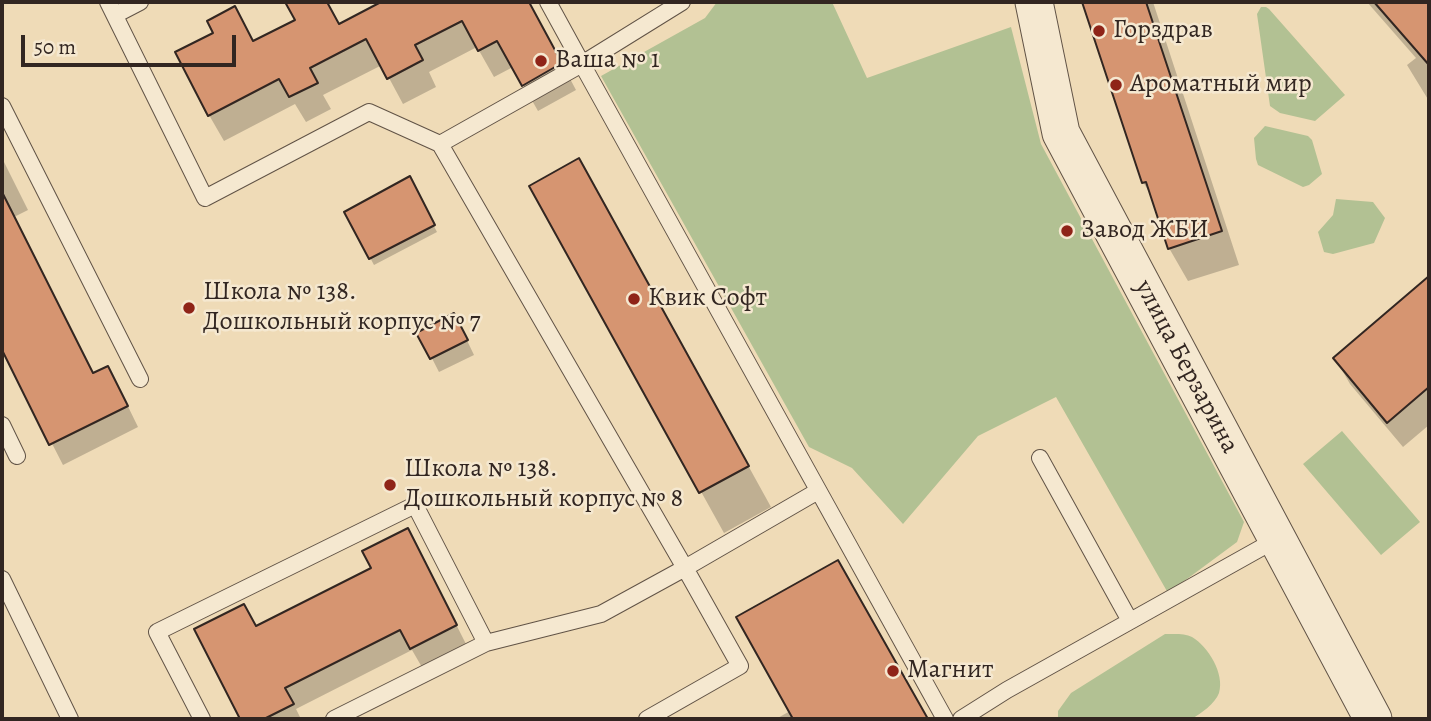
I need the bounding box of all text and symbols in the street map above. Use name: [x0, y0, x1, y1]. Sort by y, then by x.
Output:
place label: Горздрав: [1113, 15, 1213, 47]
scale bar: [24, 21, 240, 65]
marker: Горздрав: [1091, 23, 1107, 39]
text: 50 m: [34, 33, 76, 61]
place label: Ваша № 1: [555, 45, 660, 77]
marker: Ваша № 1: [533, 53, 549, 69]
place label: Ароматный мир: [1130, 69, 1312, 101]
marker: Ароматный мир: [1108, 77, 1124, 93]
place label: Завод ЖБИ: [1081, 215, 1209, 247]
marker: Завод ЖБИ: [1059, 223, 1075, 239]
street label: улица Берзарина: [1127, 275, 1245, 459]
place label: Школа № 138. Дошкольный корпус № 7: [203, 277, 480, 338]
place label: Квик Софт: [648, 283, 767, 315]
marker: Квик Софт: [626, 291, 642, 307]
marker: Школа № 138. Дошкольный корпус № 7: [181, 300, 197, 316]
place label: Школа № 138. Дошкольный корпус № 8: [404, 454, 683, 516]
marker: Школа № 138. Дошкольный корпус № 8: [382, 477, 398, 493]
place label: Магнит: [907, 655, 994, 687]
marker: Магнит: [885, 663, 901, 679]

